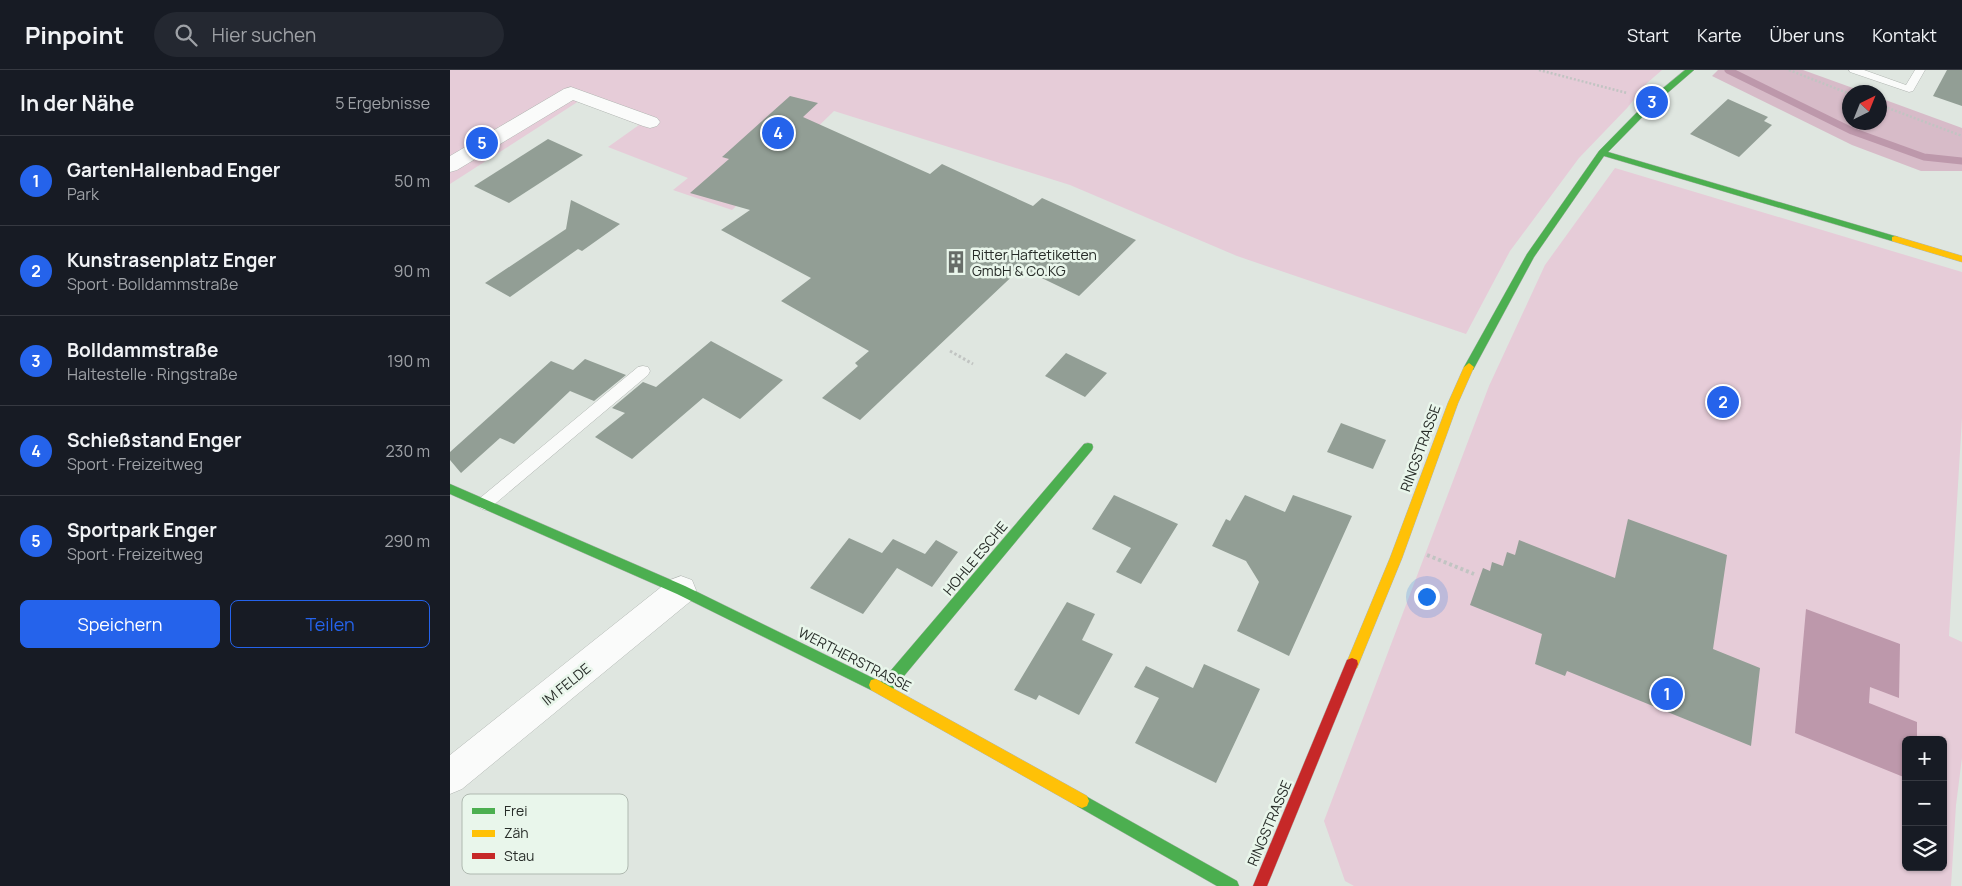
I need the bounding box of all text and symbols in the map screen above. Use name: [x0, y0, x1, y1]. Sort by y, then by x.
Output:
search box: [154, 12, 504, 57]
text: Pinpoint: [25, 18, 124, 51]
icon: search: [172, 21, 200, 49]
text: Hier suchen: [212, 22, 316, 48]
text: Start: [1627, 23, 1669, 47]
text: Karte: [1697, 23, 1742, 47]
text: Über uns: [1770, 23, 1844, 47]
text: Kontakt: [1872, 23, 1937, 47]
pin: 3: [1636, 83, 1668, 121]
north arrow: [1842, 85, 1887, 130]
text: In der Nähe: [20, 89, 134, 117]
text: 5 Ergebnisse: [335, 92, 430, 114]
pin: 4: [762, 114, 794, 152]
pin: 5: [466, 124, 498, 162]
text: GartenHallenbad Enger: [67, 157, 280, 183]
text: 1: [32, 170, 40, 192]
text: 50 m: [394, 170, 430, 192]
text: Park: [67, 183, 99, 205]
place label: Ritter Haftetiketten GmbH & Co.KG: [972, 245, 1097, 280]
text: Kunstrasenplatz Enger: [67, 247, 276, 273]
building icon: Ritter Haftetiketten GmbH & Co.KG: [943, 249, 969, 275]
text: 2: [31, 260, 41, 282]
text: 90 m: [394, 260, 430, 282]
text: Sport · Bolldammstraße: [67, 273, 238, 295]
text: Bolldammstraße: [67, 337, 219, 363]
text: 3: [31, 350, 41, 372]
text: 190 m: [387, 350, 430, 372]
text: Haltestelle · Ringstraße: [67, 363, 238, 385]
pin: 2: [1707, 383, 1739, 421]
street label: RINGSTRASSE: [1395, 402, 1445, 494]
text: Schießstand Enger: [67, 427, 242, 453]
text: 4: [31, 440, 41, 462]
text: 230 m: [386, 440, 430, 462]
text: Sport · Freizeitweg: [67, 453, 203, 475]
text: Sportpark Enger: [67, 517, 217, 543]
street label: HOHLE ESCHE: [938, 517, 1012, 599]
text: 5: [31, 530, 41, 552]
text: 290 m: [384, 530, 430, 552]
text: Sport · Freizeitweg: [67, 543, 203, 565]
your location: [1414, 584, 1440, 610]
button: Speichern: [20, 600, 220, 648]
button: Teilen: [230, 600, 430, 648]
street label: WERTHERSTRASSE: [795, 622, 915, 696]
street label: IM FELDE: [538, 659, 594, 709]
pin: 1: [1651, 675, 1683, 713]
map controls: [1902, 736, 1947, 871]
button: +: [1902, 736, 1947, 781]
street label: RINGSTRASSE: [1242, 777, 1296, 869]
button: −: [1902, 781, 1947, 826]
legend: [462, 794, 628, 874]
text: Frei: [504, 801, 527, 820]
text: Zäh: [504, 823, 529, 842]
button: layers: [1902, 826, 1947, 871]
text: Stau: [504, 846, 534, 865]

